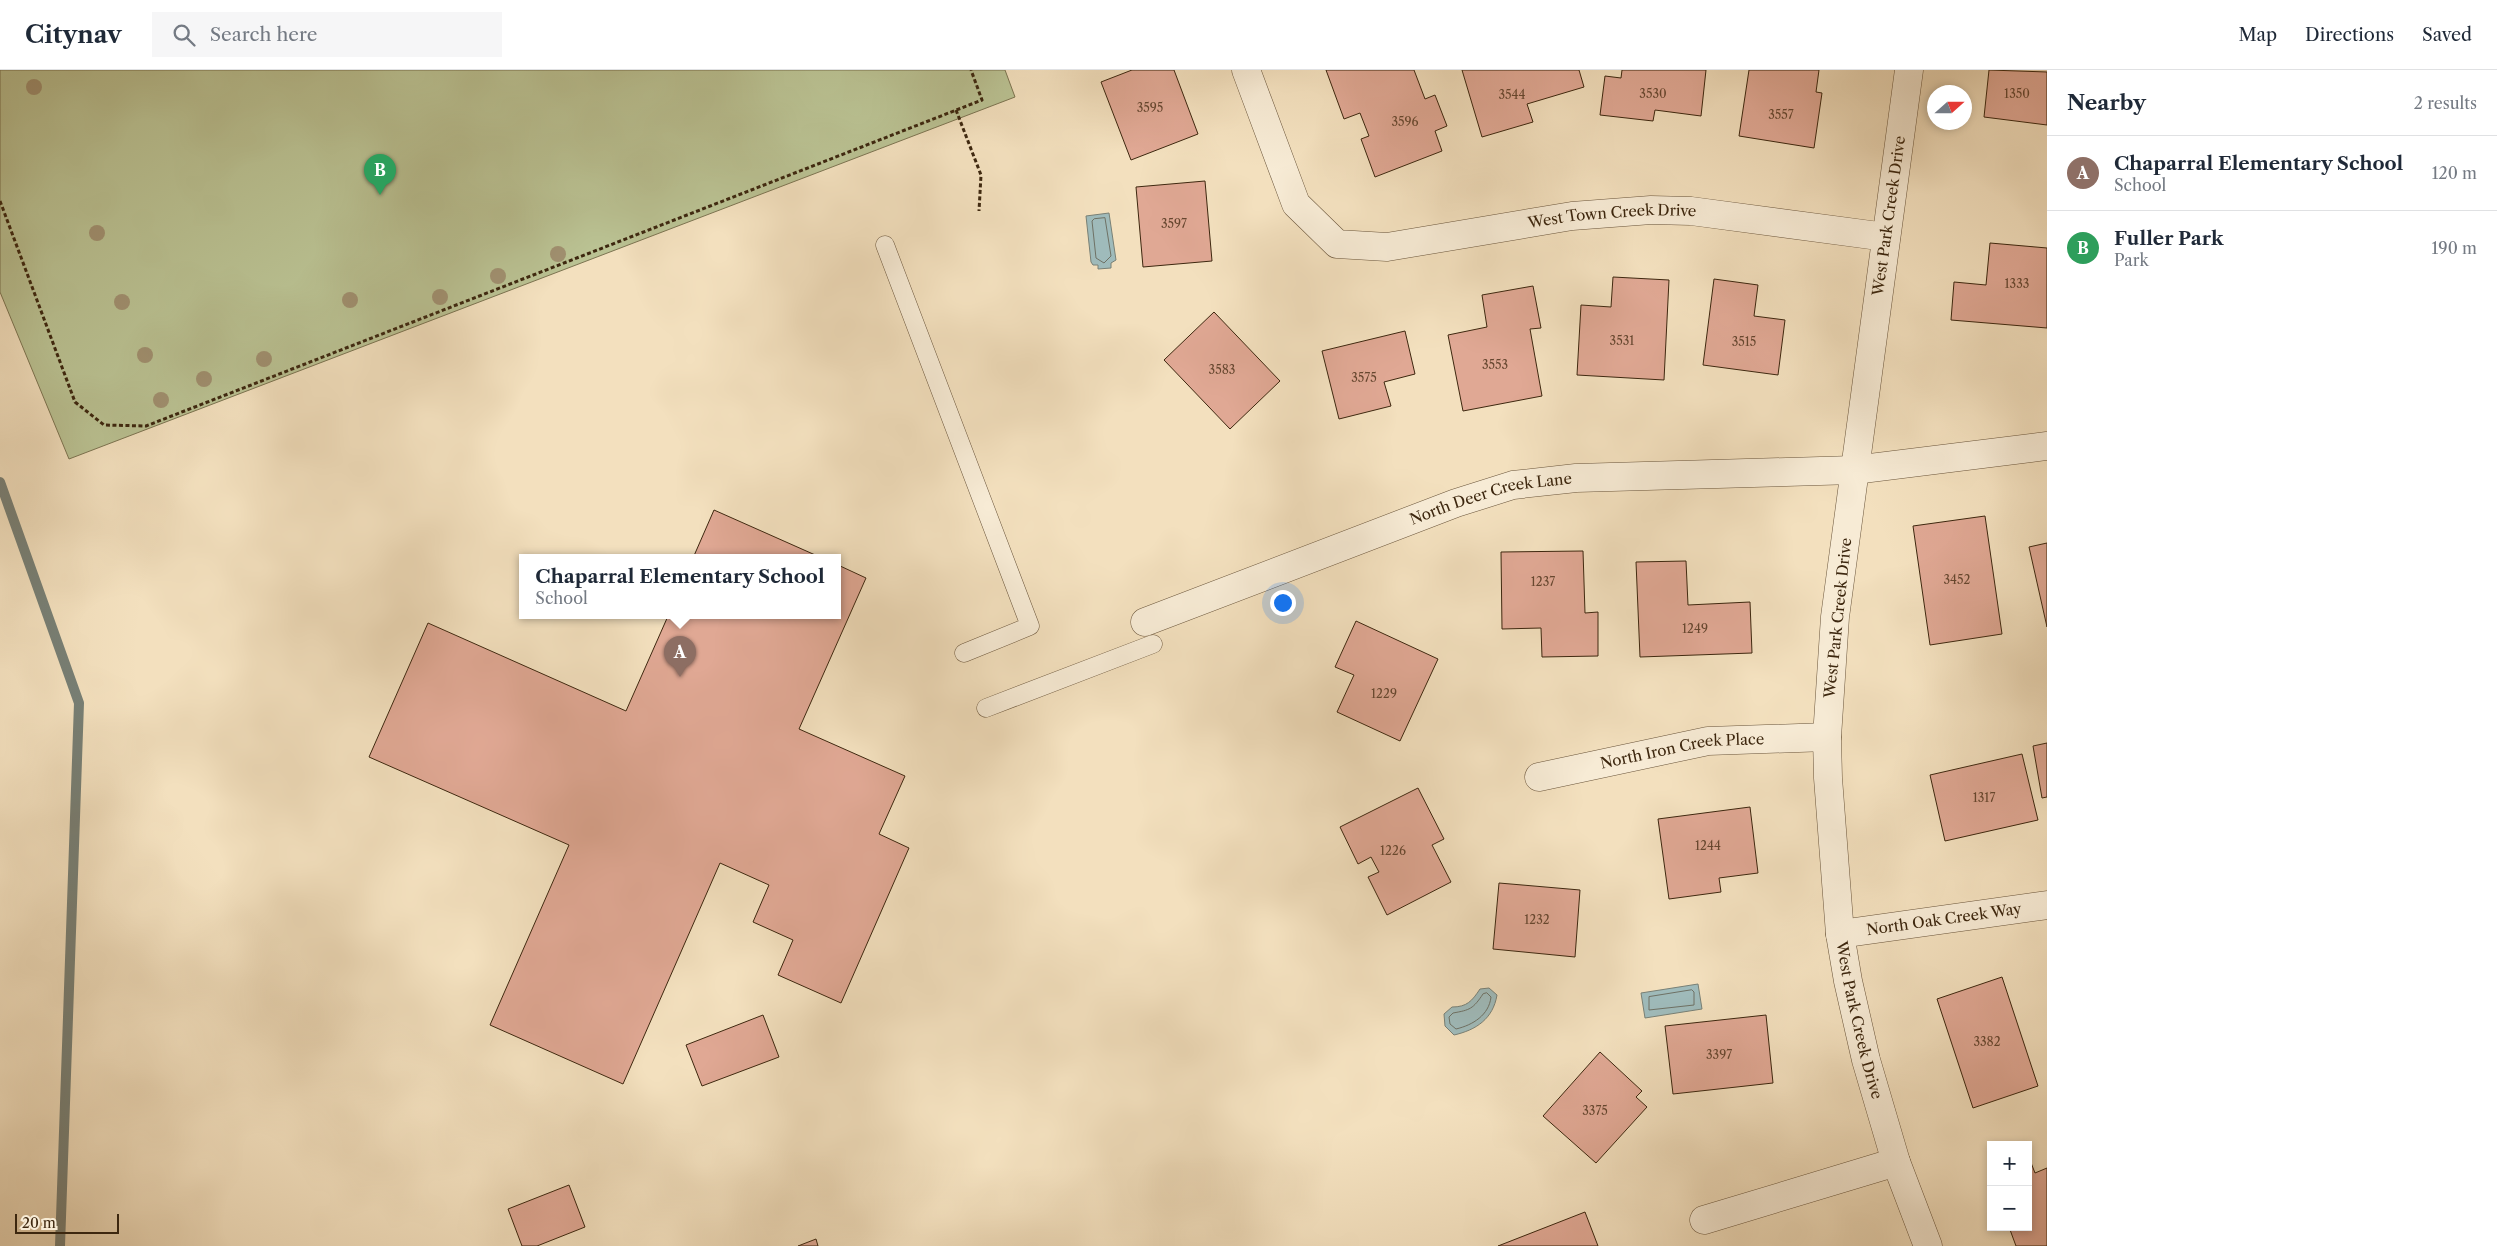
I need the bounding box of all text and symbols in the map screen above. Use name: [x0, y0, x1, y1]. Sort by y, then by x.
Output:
search box: [152, 12, 502, 57]
text: Citynav: [25, 20, 122, 49]
icon: search: [170, 21, 198, 49]
text: Search here: [210, 23, 317, 46]
text: Map: [2238, 24, 2277, 46]
text: Directions: [2305, 24, 2394, 46]
text: Saved: [2422, 24, 2472, 46]
north arrow: [1927, 85, 1972, 130]
house number: 3530: [1639, 86, 1667, 101]
house number: 1350: [2004, 86, 2030, 101]
house number: 3544: [1499, 87, 1526, 102]
text: Nearby: [2067, 90, 2146, 115]
text: 2 results: [2414, 93, 2477, 113]
house number: 3595: [1137, 100, 1163, 115]
house number: 3557: [1768, 107, 1794, 122]
house number: 3596: [1391, 114, 1419, 129]
street label: West Park Creek Drive: [1868, 135, 1909, 298]
text: Chaparral Elementary School: [2114, 152, 2403, 175]
pin: B: [364, 154, 396, 195]
text: A: [2077, 163, 2089, 183]
text: 120 m: [2432, 163, 2477, 183]
text: School: [2114, 175, 2166, 195]
street label: West Town Creek Drive: [1525, 200, 1698, 232]
house number: 3597: [1161, 216, 1187, 231]
text: Fuller Park: [2114, 227, 2223, 250]
text: B: [2077, 238, 2089, 258]
text: 190 m: [2432, 238, 2477, 258]
text: Park: [2114, 250, 2149, 270]
house number: 1333: [2005, 276, 2029, 291]
house number: 3531: [1610, 333, 1634, 348]
house number: 3515: [1732, 334, 1756, 349]
house number: 3553: [1482, 357, 1508, 372]
house number: 3583: [1209, 362, 1235, 377]
house number: 3575: [1351, 370, 1377, 385]
street label: North Deer Creek Lane: [1407, 469, 1573, 529]
street label: West Park Creek Drive: [1820, 537, 1855, 700]
popup: [519, 554, 841, 619]
text: Chaparral Elementary School: [535, 565, 825, 588]
house number: 3452: [1944, 572, 1971, 587]
house number: 1237: [1531, 574, 1555, 589]
text: School: [535, 588, 588, 608]
your location: [1270, 590, 1296, 616]
house number: 1249: [1682, 621, 1708, 636]
pin: A: [664, 636, 696, 677]
house number: 1229: [1371, 686, 1397, 701]
street label: North Iron Creek Place: [1598, 729, 1765, 773]
house number: 1317: [1973, 790, 1995, 805]
house number: 1244: [1695, 838, 1721, 853]
house number: 1226: [1380, 843, 1406, 858]
street label: North Oak Creek Way: [1865, 899, 2023, 939]
house number: 1232: [1524, 912, 1550, 927]
street label: West Park Creek Drive: [1832, 939, 1887, 1101]
house number: 3382: [1973, 1034, 2001, 1049]
house number: 3397: [1706, 1047, 1732, 1062]
house number: 3375: [1582, 1103, 1608, 1118]
map controls: [1987, 1141, 2032, 1231]
button: +: [1987, 1141, 2032, 1186]
button: −: [1987, 1186, 2032, 1231]
scale bar: [15, 1211, 119, 1234]
text: 20 m: [22, 1214, 56, 1232]

